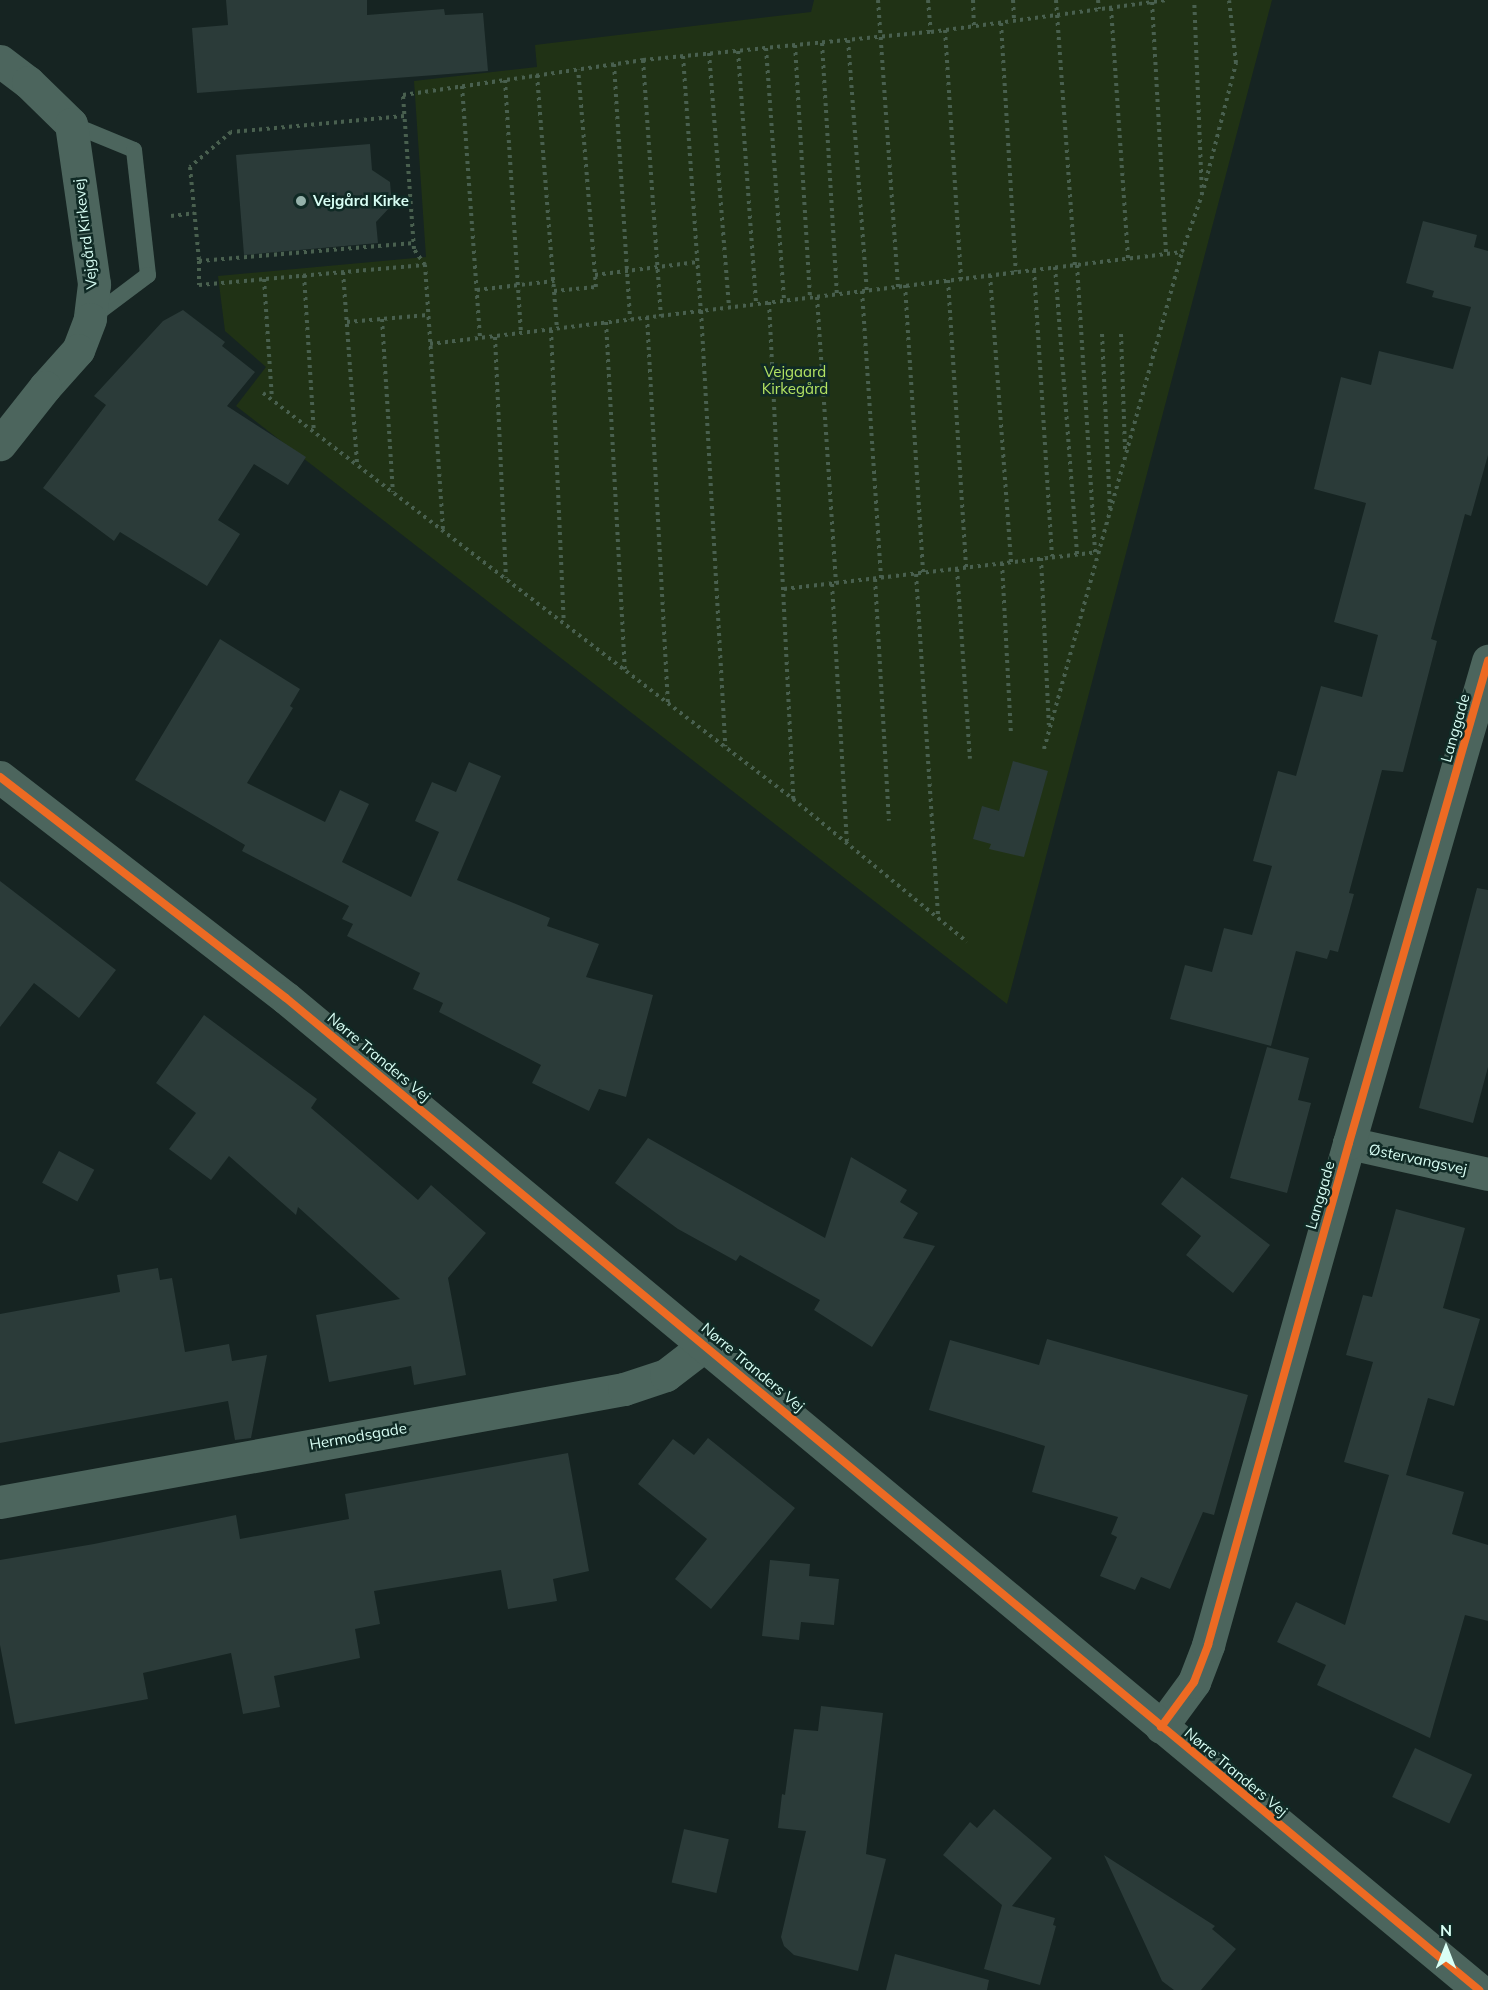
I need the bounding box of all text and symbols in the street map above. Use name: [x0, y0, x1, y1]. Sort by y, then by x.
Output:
street label: Vejgård Kirkevej: [69, 178, 101, 290]
place label: Vejgård Kirke: [313, 192, 409, 210]
marker: Vejgård Kirke: [294, 194, 308, 208]
park label: Vejgaard Kirkegård: [762, 362, 828, 397]
street label: Langgade: [1437, 692, 1473, 764]
street label: Nørre Tranders Vej: [324, 1009, 434, 1105]
street label: Østervangsvej: [1367, 1140, 1469, 1178]
street label: Langgade: [1302, 1159, 1338, 1231]
street label: Nørre Tranders Vej: [698, 1319, 808, 1415]
street label: Hermodsgade: [308, 1419, 408, 1453]
street label: Nørre Tranders Vej: [1181, 1724, 1291, 1820]
north arrow: [1416, 1918, 1476, 1978]
text: N: [1440, 1920, 1452, 1940]

